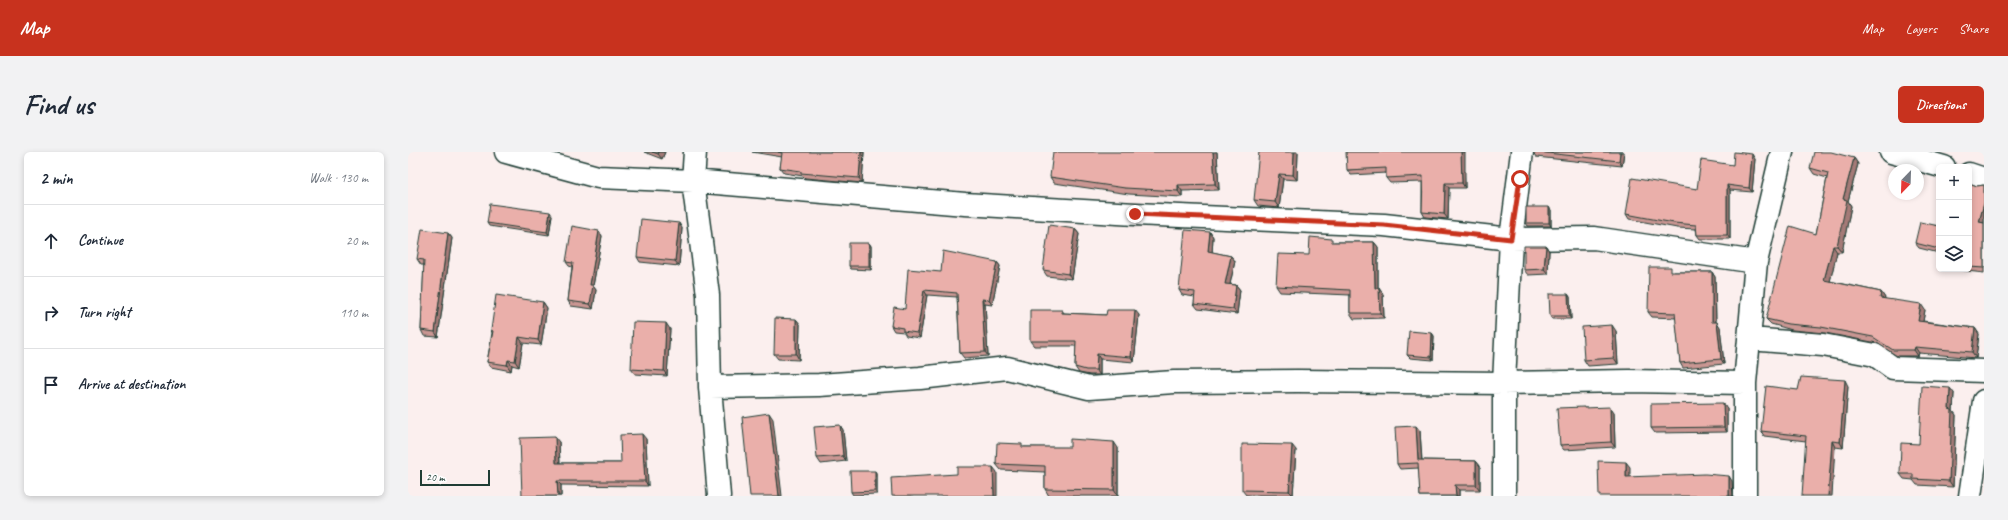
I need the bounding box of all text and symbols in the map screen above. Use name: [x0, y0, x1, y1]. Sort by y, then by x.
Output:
text: Map: [20, 16, 50, 40]
text: Map: [1862, 20, 1884, 37]
text: Layers: [1906, 20, 1937, 37]
text: Share: [1959, 20, 1988, 37]
button: Directions: [1898, 86, 1984, 123]
text: Find us: [24, 87, 94, 122]
north arrow: [1888, 164, 1924, 200]
map controls: [1936, 164, 1972, 272]
button: +: [1936, 164, 1972, 200]
text: 2 min: [40, 168, 73, 189]
text: Walk · 130 m: [309, 170, 368, 186]
route start: [1511, 170, 1529, 188]
button: −: [1936, 200, 1972, 236]
route end: [1126, 205, 1144, 223]
icon: ahead: [40, 230, 62, 252]
text: Continue: [78, 231, 123, 250]
text: 20 m: [346, 233, 368, 249]
button: layers: [1936, 236, 1972, 272]
icon: right: [40, 302, 62, 324]
text: Turn right: [78, 303, 131, 322]
text: 110 m: [340, 305, 368, 321]
icon: arrive: [40, 374, 62, 396]
text: Arrive at destination: [78, 375, 185, 394]
scale bar: [420, 468, 490, 487]
text: 20 m: [426, 470, 445, 484]

